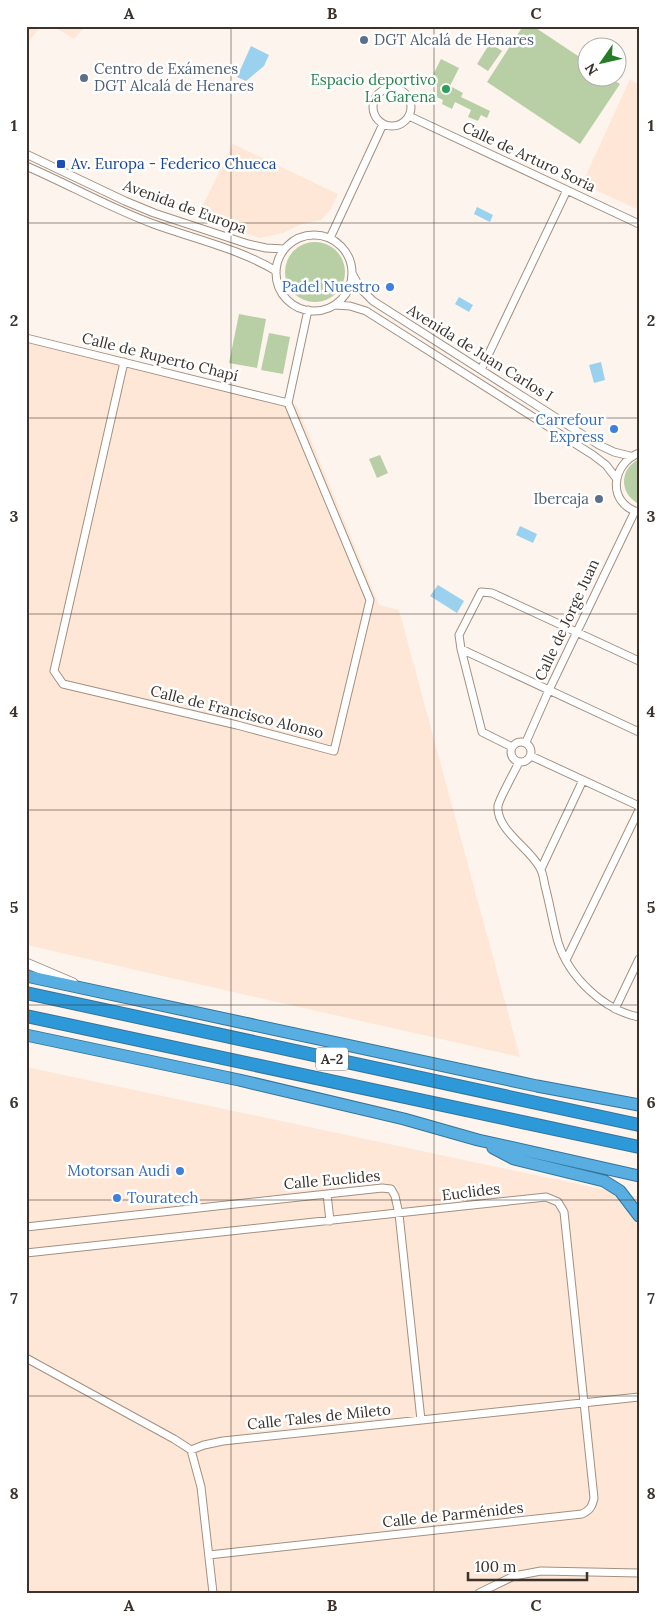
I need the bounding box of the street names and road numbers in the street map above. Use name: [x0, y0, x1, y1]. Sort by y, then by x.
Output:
street label: Calle de Arturo Soria: [459, 117, 599, 196]
street label: Avenida de Europa: [120, 175, 250, 238]
street label: Avenida de Juan Carlos I: [403, 299, 557, 405]
street label: Calle de Ruperto Chapí: [80, 328, 240, 385]
street label: Calle de Jorge Juan: [530, 556, 603, 684]
street label: Calle de Francisco Alonso: [149, 681, 326, 742]
road number: A-2: [316, 1048, 348, 1070]
street label: Calle Euclides: [283, 1166, 381, 1193]
street label: Euclides: [441, 1179, 501, 1204]
street label: Calle Tales de Mileto: [246, 1399, 392, 1433]
street label: Calle de Parménides: [382, 1498, 524, 1531]

